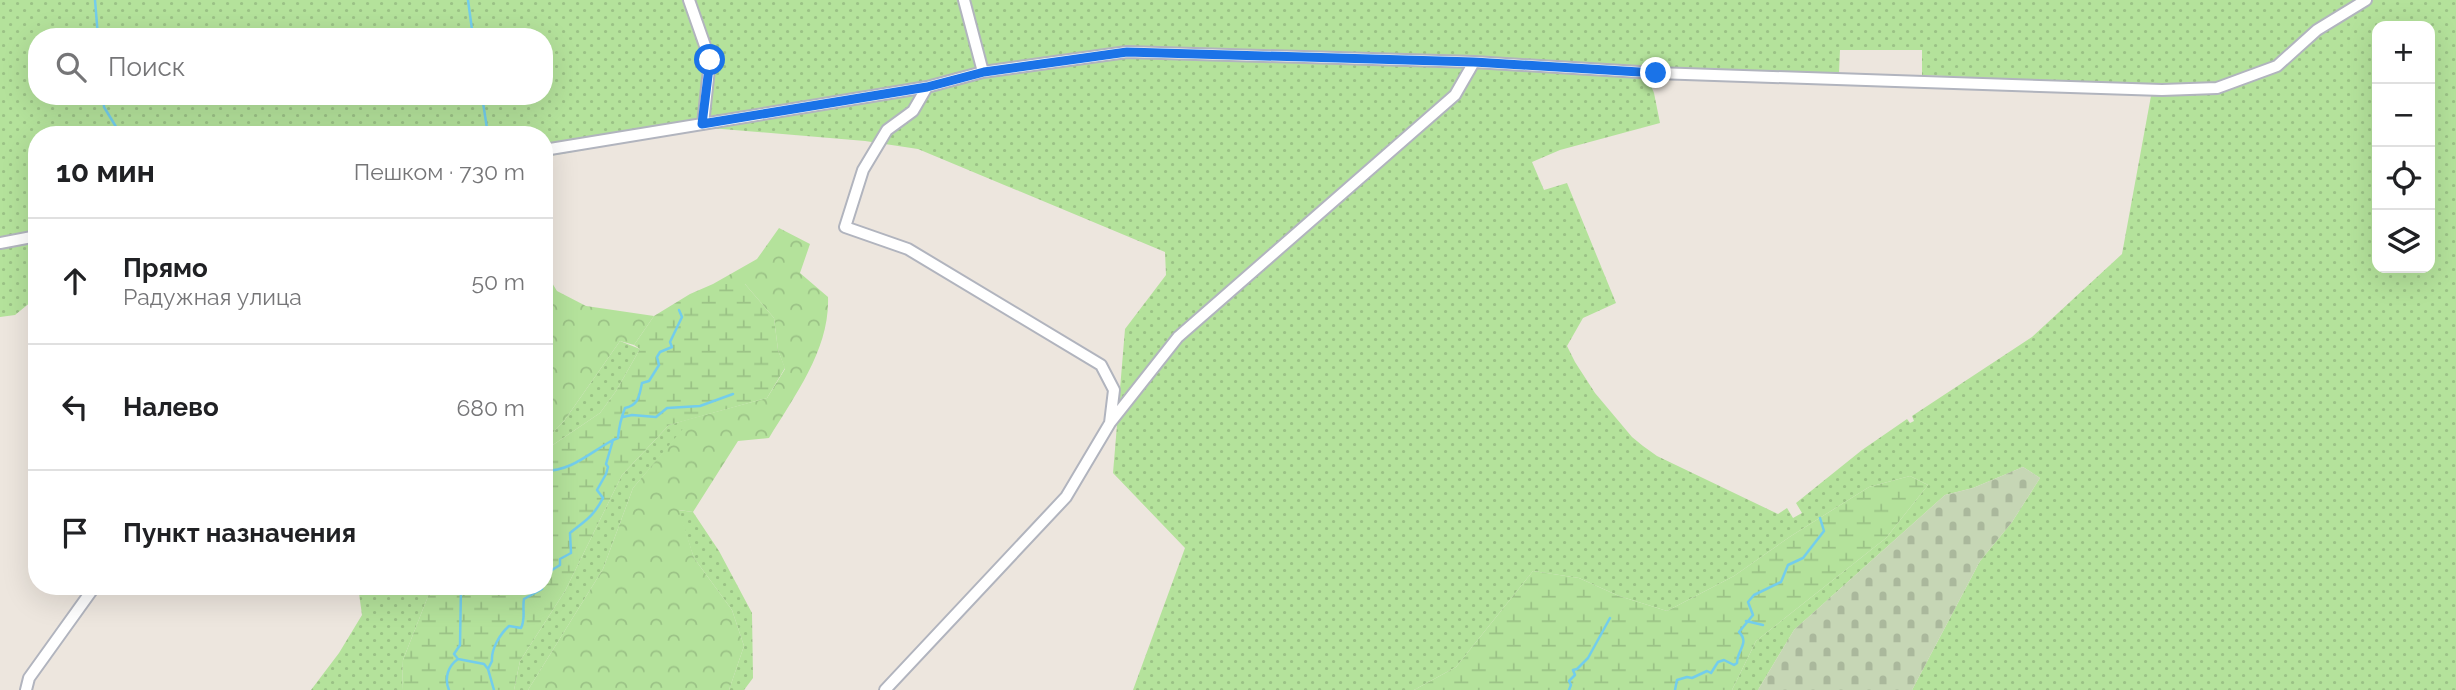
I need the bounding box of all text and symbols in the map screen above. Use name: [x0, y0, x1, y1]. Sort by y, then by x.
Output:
map controls: [2372, 21, 2435, 273]
button: +: [2372, 21, 2435, 84]
search box: [28, 28, 553, 105]
route start: [694, 44, 725, 75]
icon: search: [52, 48, 90, 86]
text: Поиск: [108, 52, 185, 82]
route end: [1640, 57, 1671, 88]
button: −: [2372, 84, 2435, 147]
button: locate: [2372, 147, 2435, 210]
text: 10 мин: [56, 154, 155, 189]
text: Пешком · 730 m: [354, 158, 525, 185]
button: layers: [2372, 210, 2435, 273]
text: Прямо: [123, 253, 208, 283]
icon: ahead: [56, 262, 94, 300]
text: 50 m: [471, 268, 525, 295]
text: Радужная улица: [123, 283, 302, 310]
icon: left: [56, 388, 94, 426]
text: Налево: [123, 392, 219, 422]
text: 680 m: [456, 394, 525, 421]
icon: arrive: [56, 514, 94, 552]
text: Пункт назначения: [123, 518, 356, 548]

